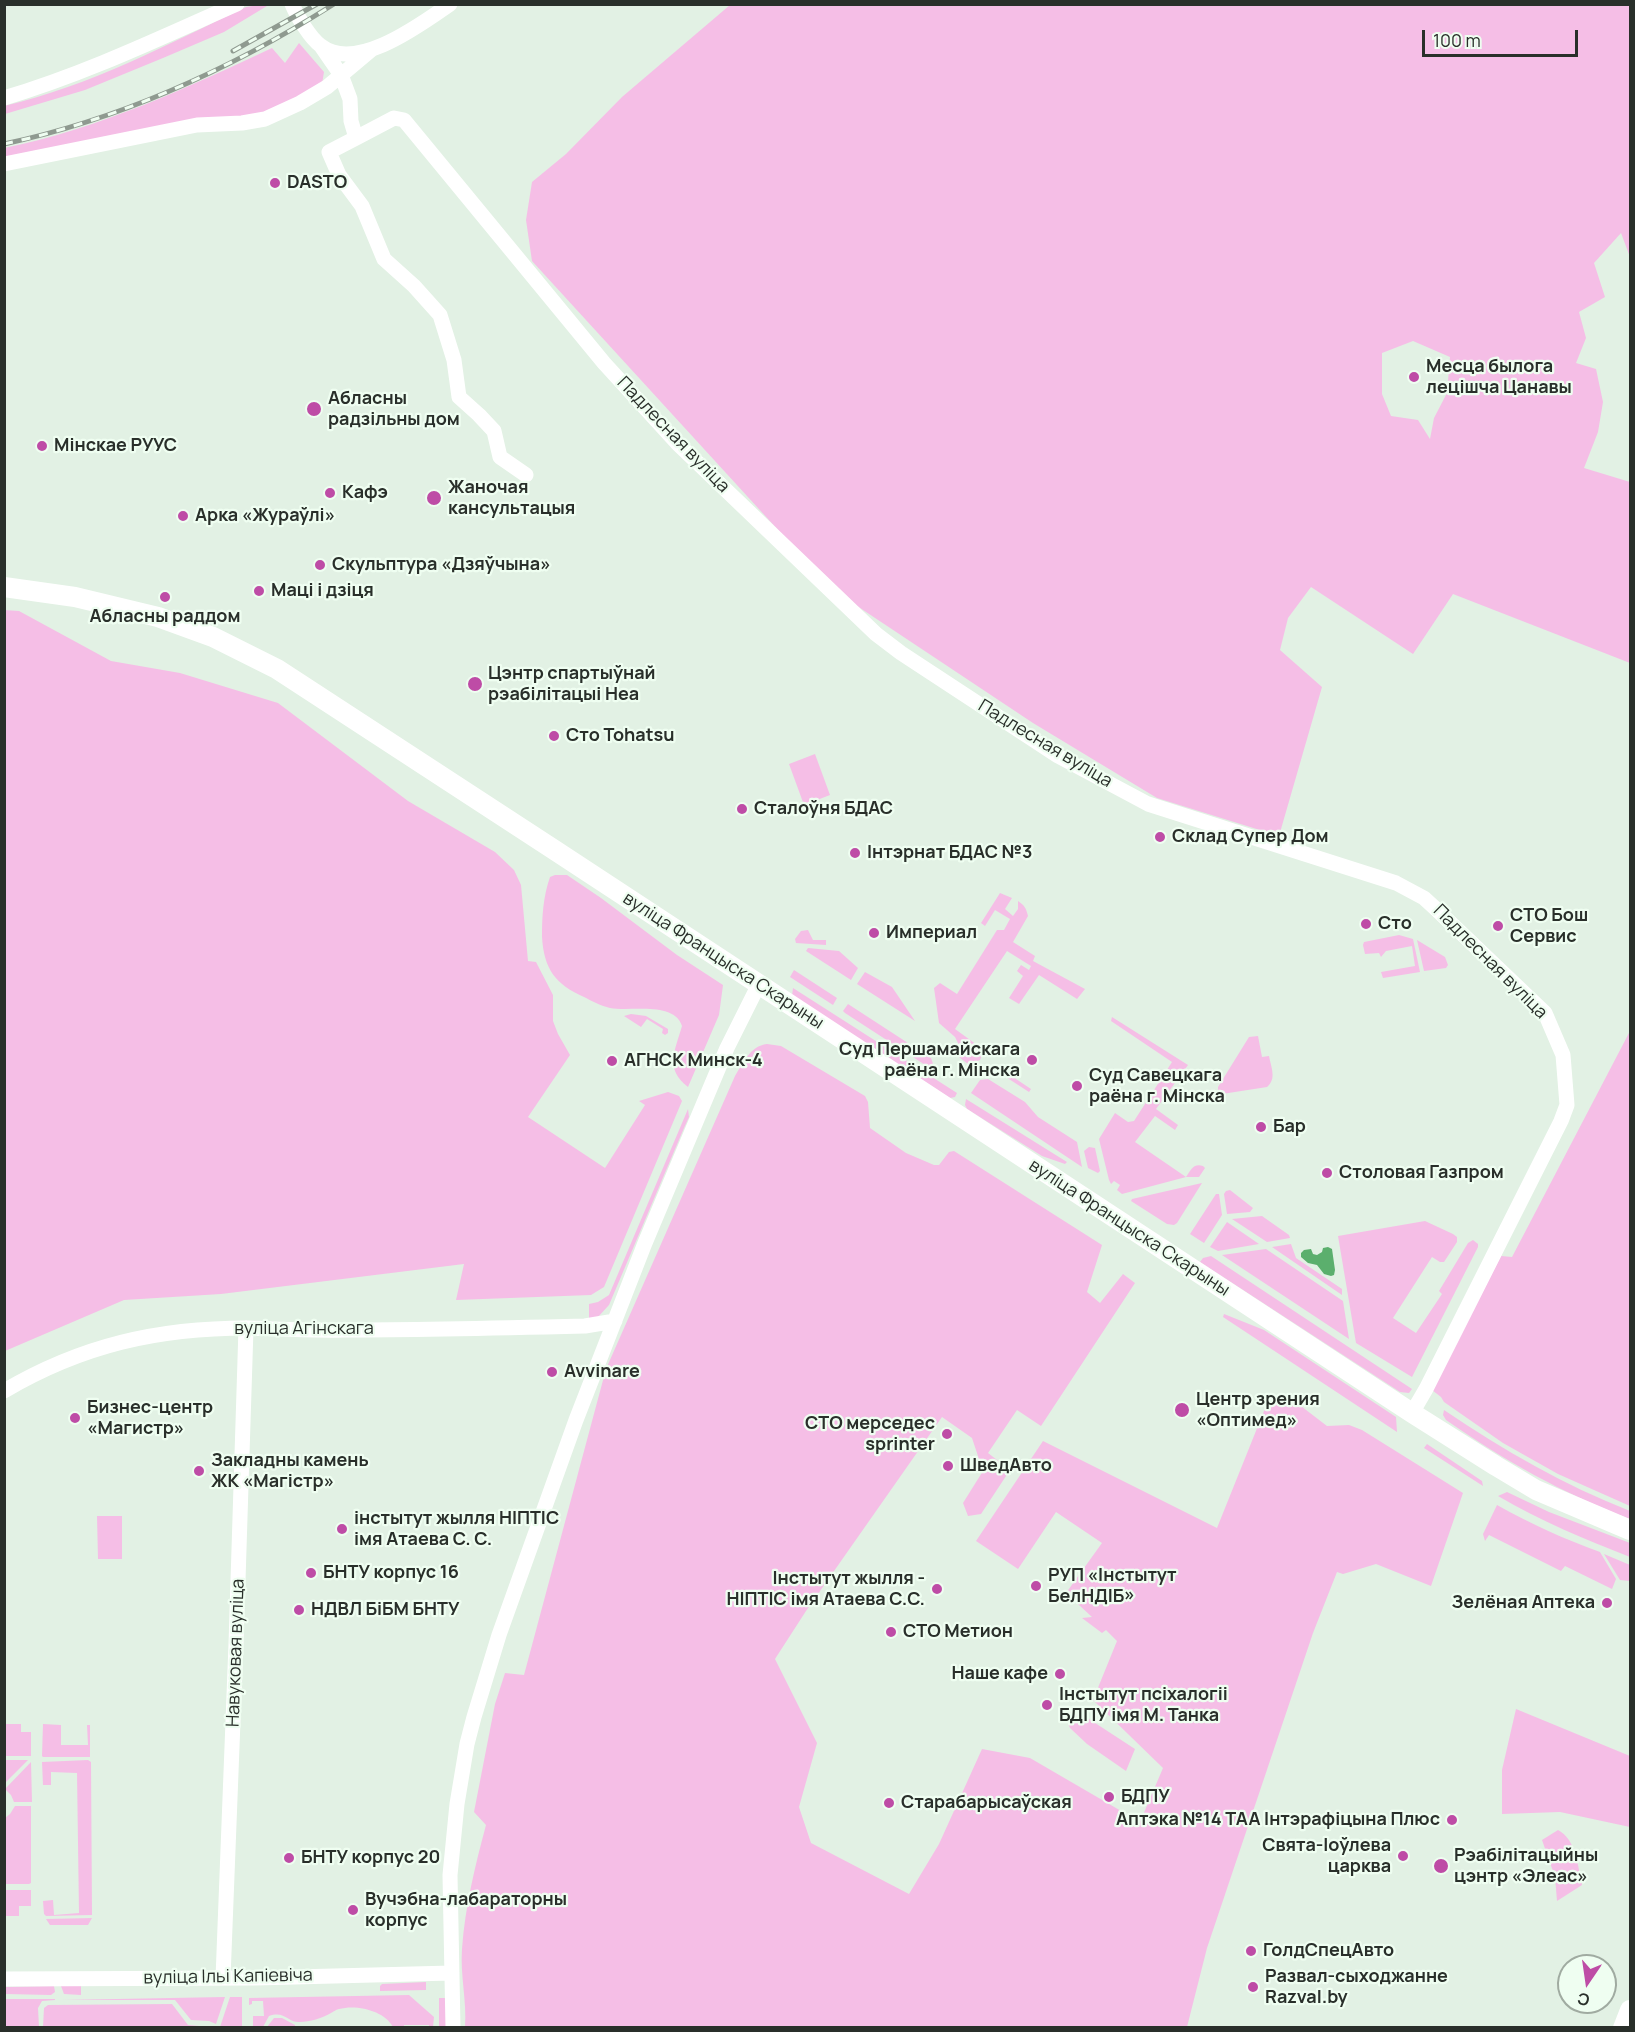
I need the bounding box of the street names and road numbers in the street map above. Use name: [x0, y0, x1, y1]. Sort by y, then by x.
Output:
street label: Падлесная вуліца: [612, 373, 734, 497]
street label: Падлесная вуліца: [974, 695, 1116, 793]
street label: вуліца Францыска Скарыны: [619, 888, 827, 1034]
street label: Падлесная вуліца: [1428, 900, 1552, 1024]
street label: вуліца Францыска Скарыны: [1025, 1155, 1233, 1301]
street label: вуліца Агінскага: [234, 1318, 374, 1340]
street label: Навуковая вуліца: [223, 1578, 249, 1728]
street label: вуліца Ільі Капіевіча: [143, 1965, 313, 1989]

